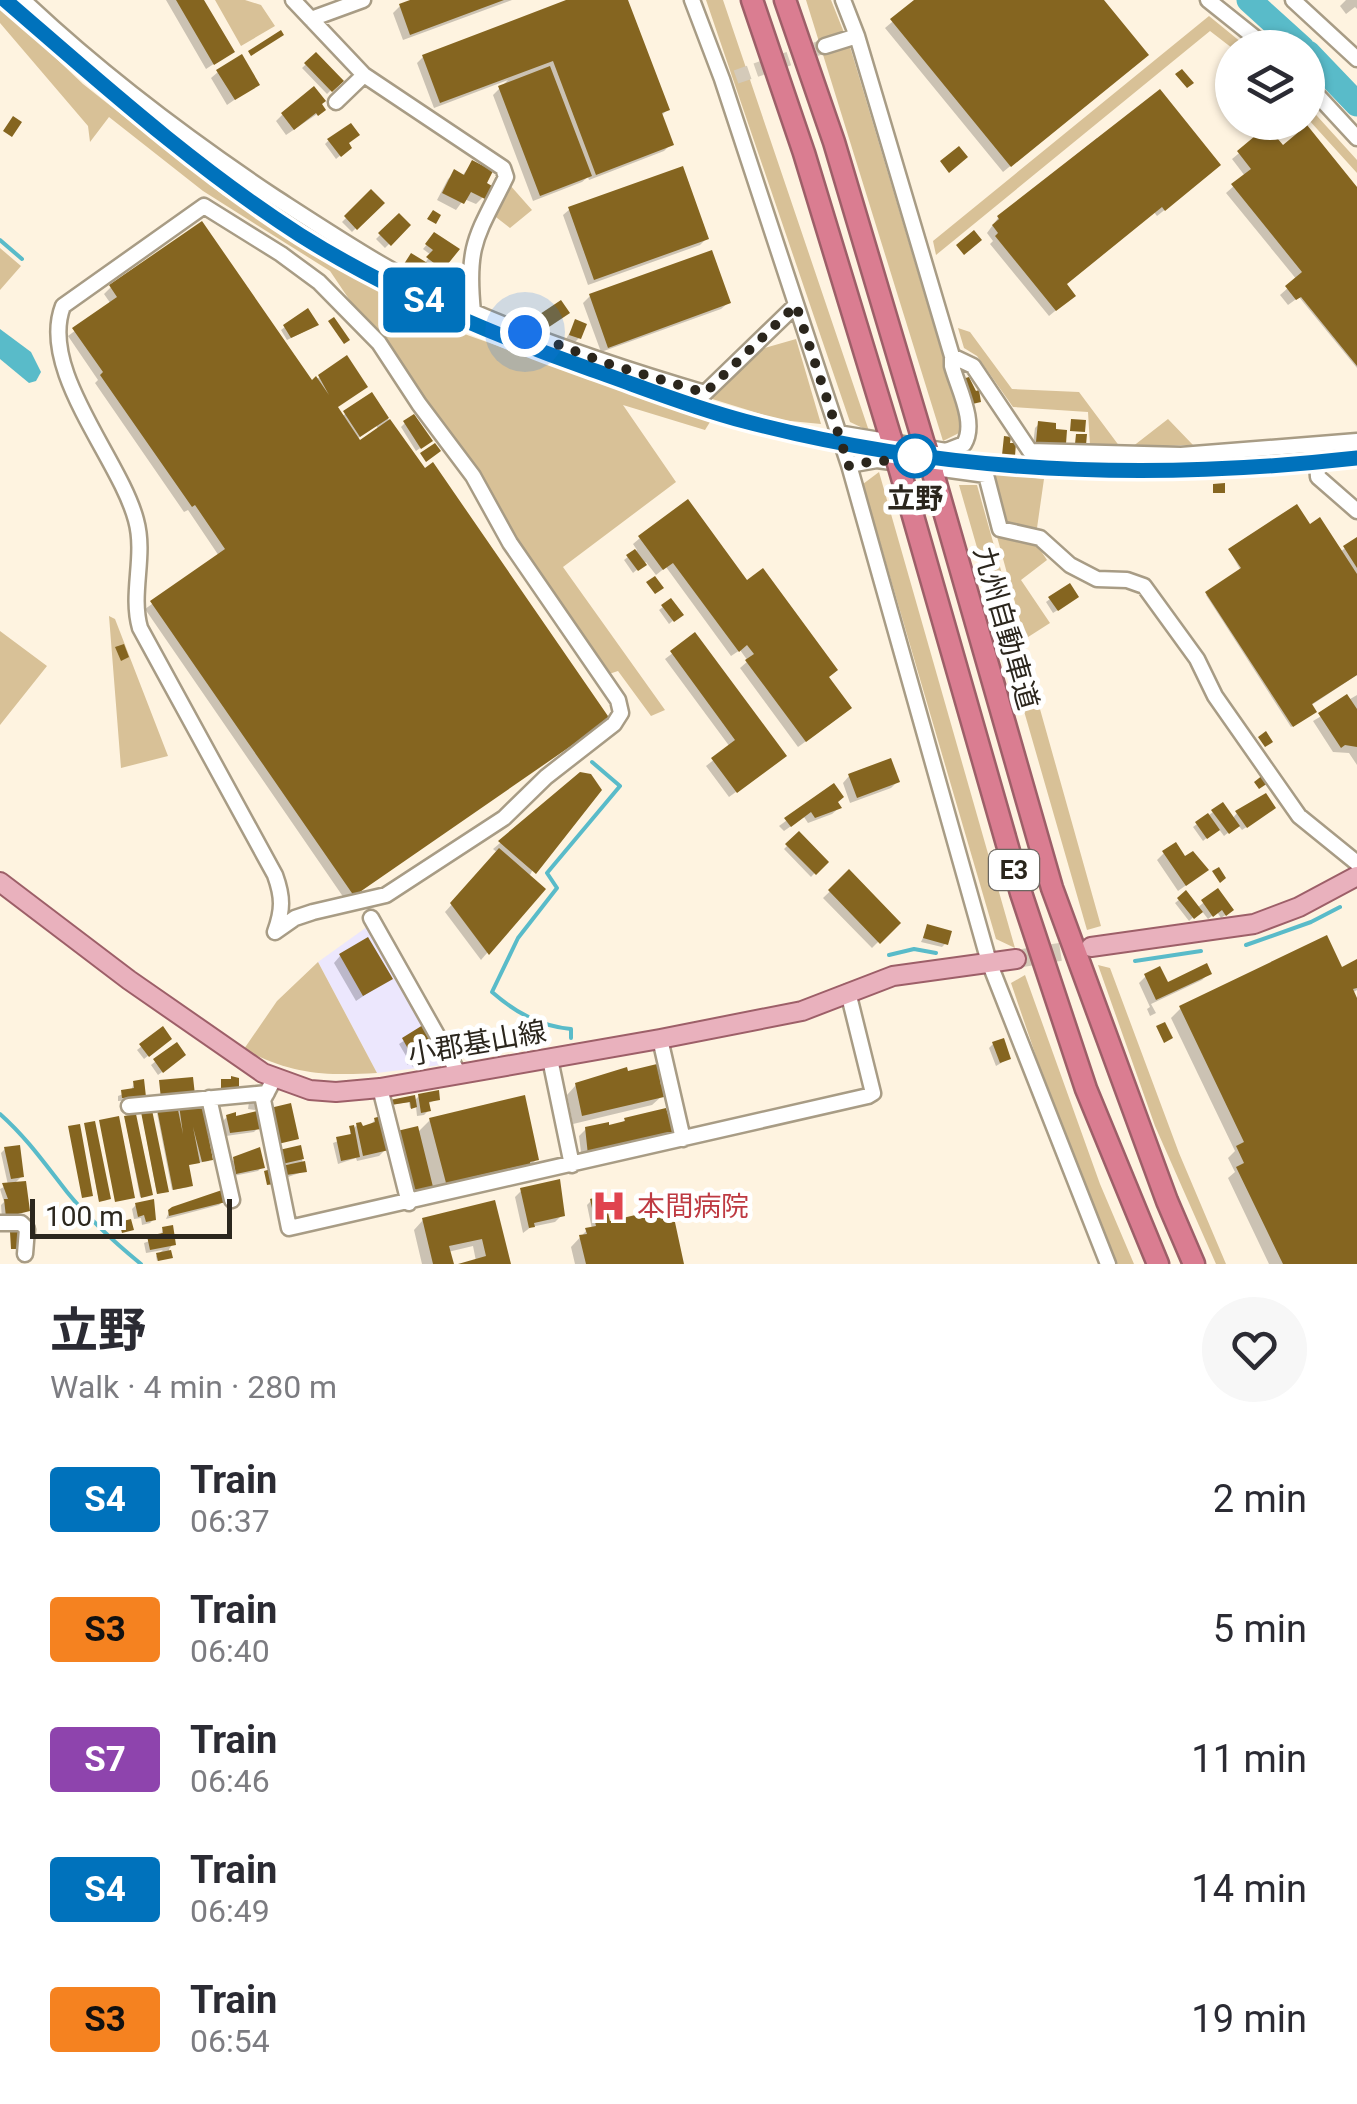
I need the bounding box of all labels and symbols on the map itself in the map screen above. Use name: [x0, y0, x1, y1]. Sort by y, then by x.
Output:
line badge: S4: [379, 268, 469, 332]
your location: [500, 307, 550, 357]
marker: 立野: [894, 435, 936, 477]
place label: 立野: [887, 482, 943, 515]
street label: 九州自動車道: [967, 543, 1045, 713]
road number: E3: [989, 850, 1039, 890]
street label: 小郡基山線: [405, 1015, 549, 1071]
hospital icon: 本間病院: [590, 1187, 628, 1225]
place label: 本間病院: [637, 1190, 749, 1223]
scale bar: [30, 1194, 232, 1238]

